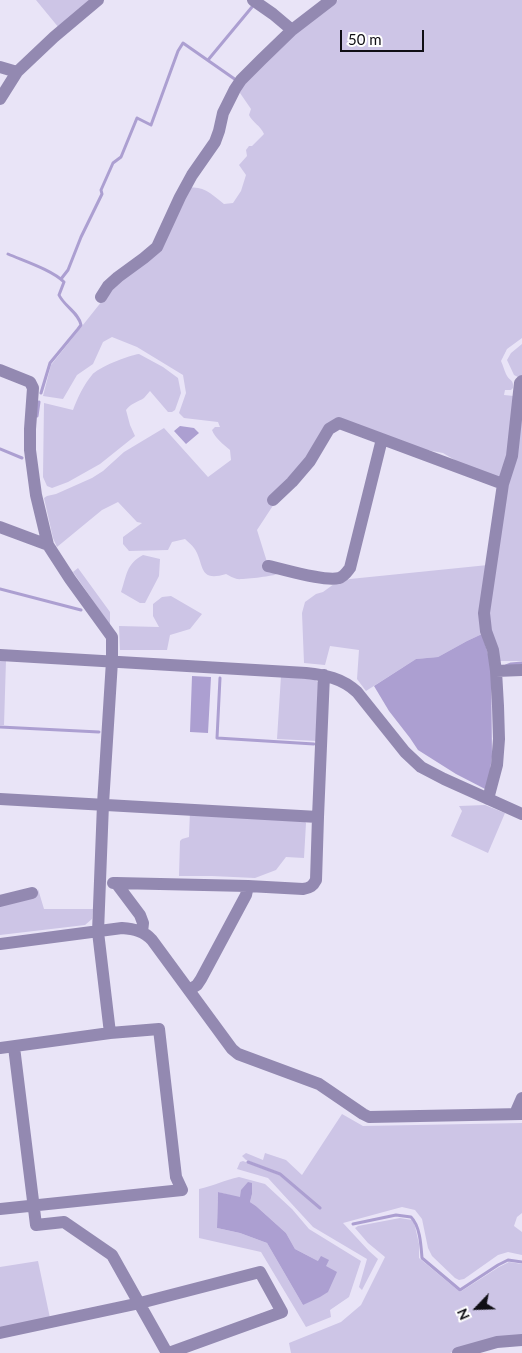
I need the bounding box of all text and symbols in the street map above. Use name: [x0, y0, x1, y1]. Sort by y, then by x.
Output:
scale bar: [342, 20, 426, 52]
text: 50 m: [348, 30, 382, 48]
north arrow: [452, 1283, 502, 1333]
text: N: [453, 1306, 473, 1323]

